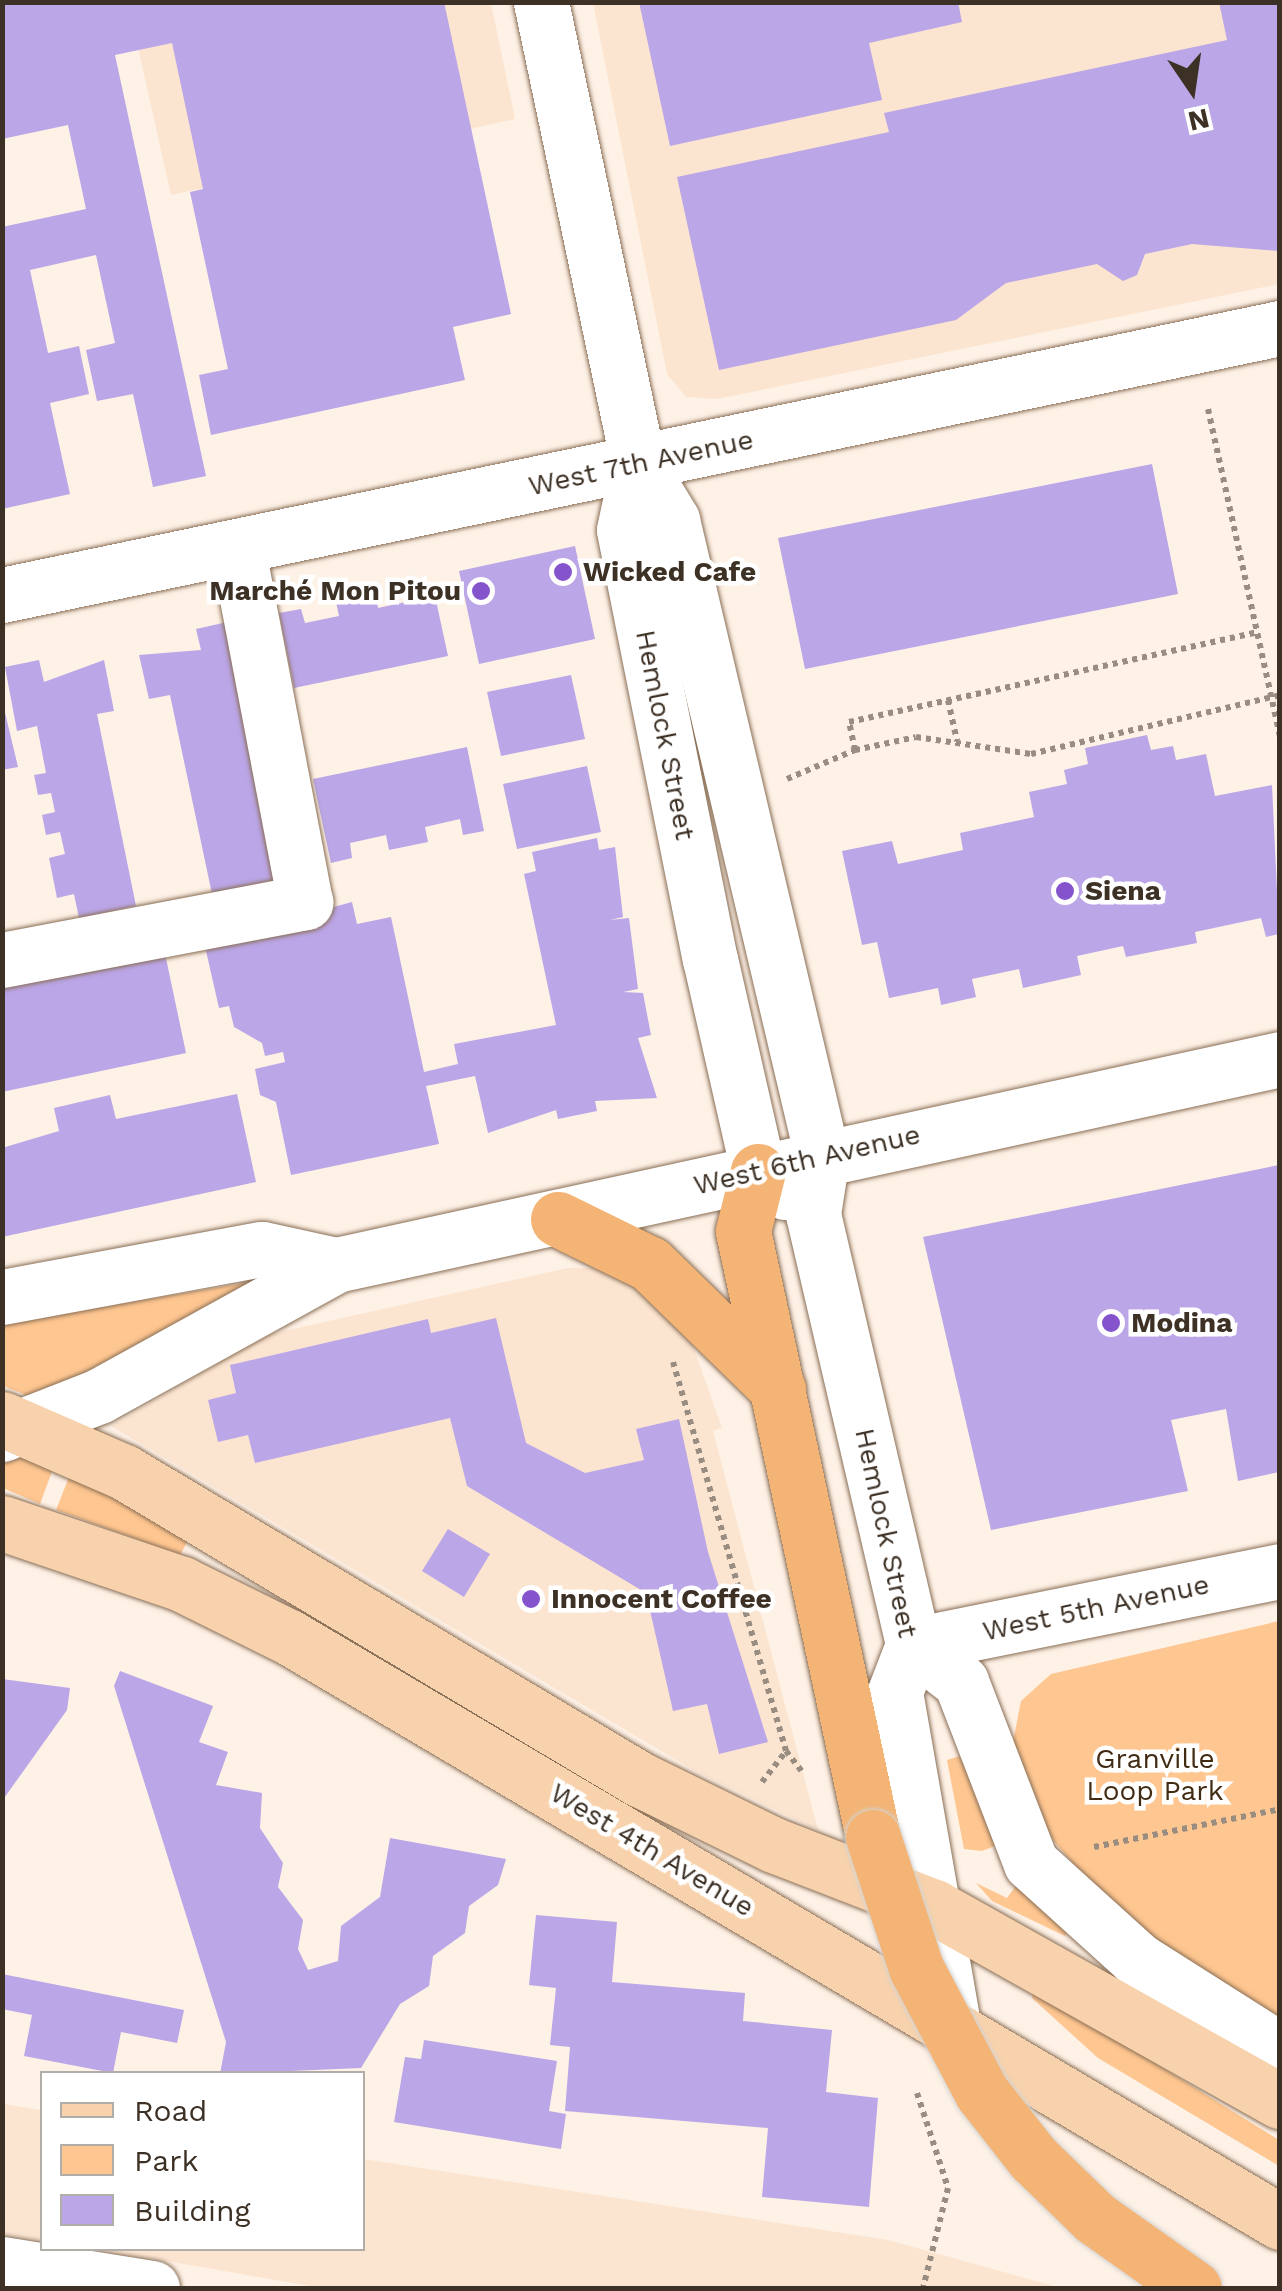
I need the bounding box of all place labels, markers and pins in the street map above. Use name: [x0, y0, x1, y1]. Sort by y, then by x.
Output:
place label: Wicked Cafe: [583, 555, 756, 589]
marker: Wicked Cafe: [552, 561, 574, 583]
place label: Marché Mon Pitou: [209, 574, 461, 608]
marker: Marché Mon Pitou: [470, 580, 492, 602]
place label: Siena: [1085, 874, 1161, 908]
marker: Siena: [1054, 880, 1076, 902]
place label: Modina: [1131, 1306, 1232, 1340]
marker: Modina: [1100, 1312, 1122, 1334]
place label: Innocent Coffee: [551, 1582, 772, 1616]
marker: Innocent Coffee: [520, 1588, 542, 1610]

